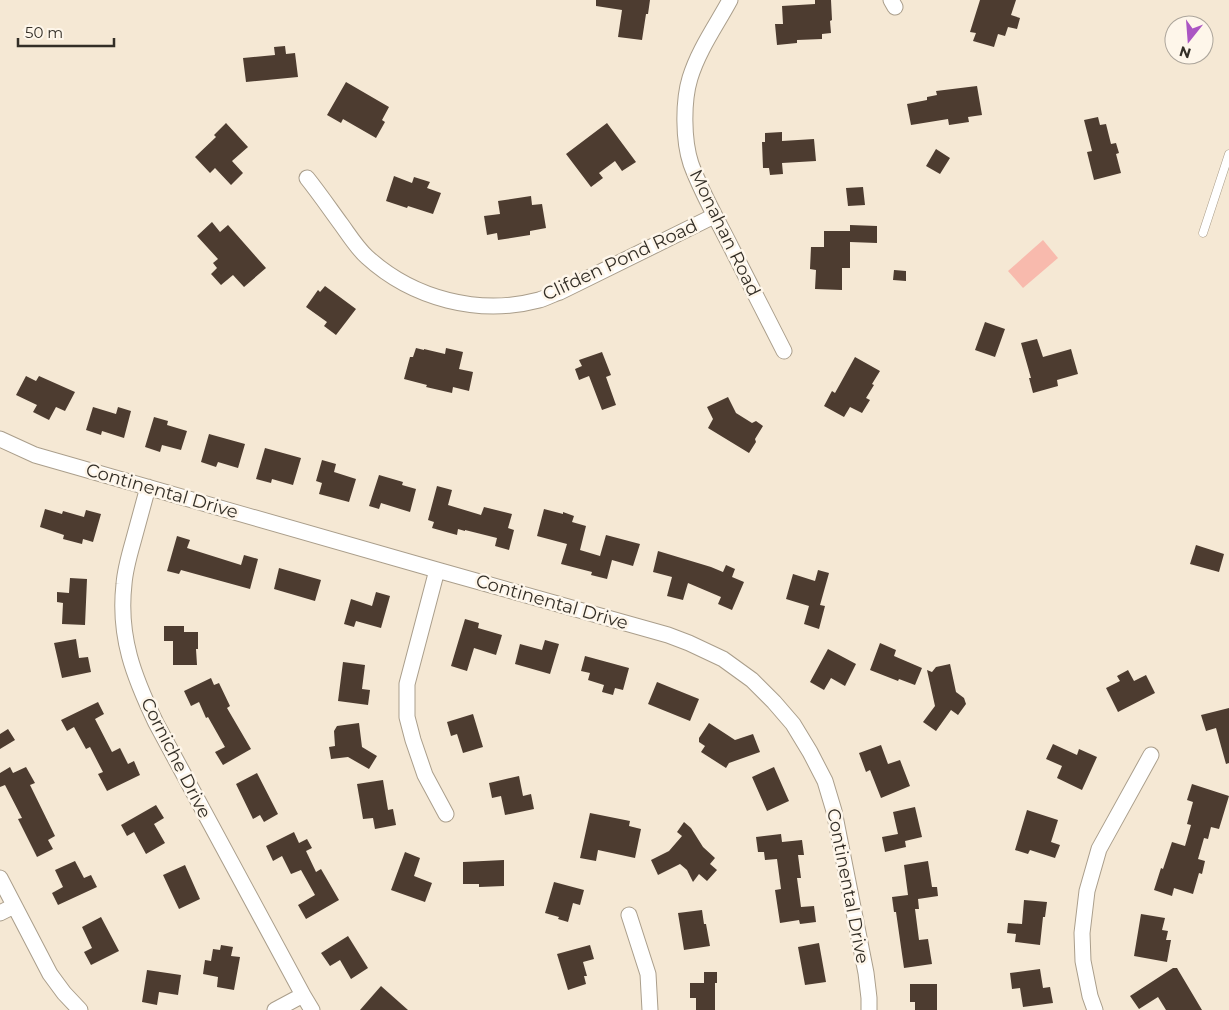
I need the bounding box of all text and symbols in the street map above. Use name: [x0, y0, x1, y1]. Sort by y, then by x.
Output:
scale bar: [18, 15, 114, 47]
north arrow: [1164, 15, 1214, 65]
text: 50 m: [25, 23, 63, 42]
text: N: [1177, 42, 1193, 63]
street label: Monahan Road: [685, 166, 765, 300]
street label: Clifden Pond Road: [539, 214, 701, 306]
street label: Continental Drive: [83, 459, 241, 523]
street label: Continental Drive: [473, 570, 631, 634]
street label: Corniche Drive: [136, 694, 216, 822]
street label: Continental Drive: [822, 807, 874, 965]

